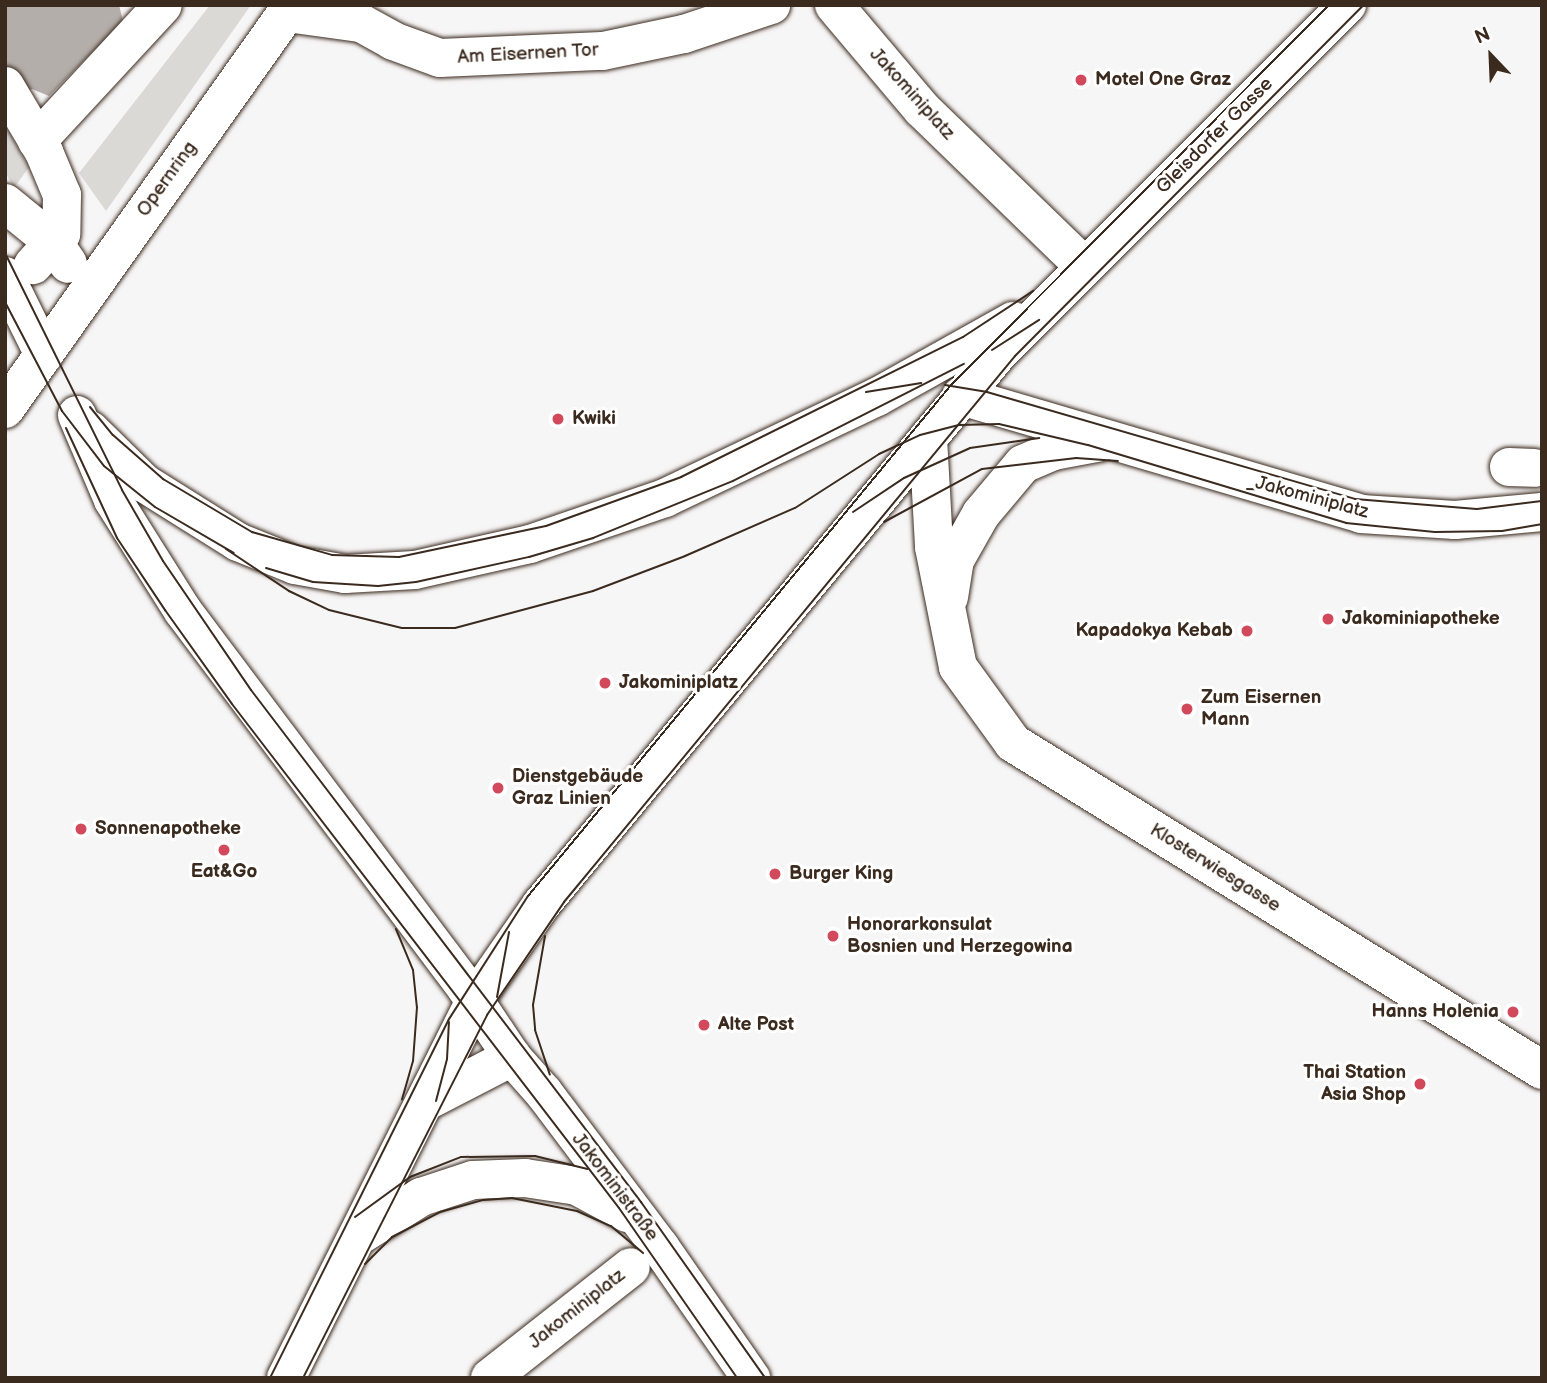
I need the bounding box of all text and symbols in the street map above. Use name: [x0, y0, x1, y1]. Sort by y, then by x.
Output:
north arrow: [1456, 21, 1526, 91]
text: N: [1472, 23, 1494, 50]
street label: Am Eisernen Tor: [457, 39, 599, 69]
street label: Jakominiplatz: [865, 43, 959, 145]
place label: Motel One Graz: [1095, 69, 1231, 91]
marker: Motel One Graz: [1073, 72, 1089, 88]
street label: Gleisdorfer Gasse: [1152, 73, 1278, 199]
street label: Opernring: [132, 137, 202, 221]
place label: Kwiki: [572, 408, 616, 430]
marker: Kwiki: [550, 411, 566, 427]
street label: Jakominiplatz: [1253, 472, 1371, 524]
place label: Jakominiapotheke: [1342, 608, 1500, 630]
marker: Jakominiapotheke: [1320, 611, 1336, 627]
place label: Kapadokya Kebab: [1075, 620, 1233, 642]
marker: Kapadokya Kebab: [1239, 623, 1255, 639]
place label: Jakominiplatz: [619, 672, 738, 694]
marker: Jakominiplatz: [597, 675, 613, 691]
place label: Zum Eisernen Mann: [1201, 687, 1321, 731]
marker: Zum Eisernen Mann: [1179, 701, 1195, 717]
place label: Dienstgebäude Graz Linien: [512, 766, 643, 810]
marker: Dienstgebäude Graz Linien: [490, 780, 506, 796]
place label: Sonnenapotheke: [95, 818, 241, 840]
street label: Klosterwiesgasse: [1146, 819, 1284, 917]
marker: Sonnenapotheke: [73, 821, 89, 837]
marker: Eat&Go: [216, 842, 232, 858]
place label: Eat&Go: [191, 861, 257, 883]
place label: Burger King: [789, 863, 893, 885]
marker: Burger King: [767, 866, 783, 882]
place label: Honorarkonsulat Bosnien und Herzegowina: [847, 914, 1073, 958]
marker: Honorarkonsulat Bosnien und Herzegowina: [825, 928, 841, 944]
place label: Hanns Holenia: [1372, 1001, 1499, 1023]
marker: Hanns Holenia: [1505, 1004, 1521, 1020]
place label: Alte Post: [718, 1014, 794, 1036]
marker: Alte Post: [696, 1017, 712, 1033]
place label: Thai Station Asia Shop: [1303, 1062, 1406, 1106]
marker: Thai Station Asia Shop: [1412, 1076, 1428, 1092]
street label: Jakoministraße: [567, 1128, 663, 1246]
street label: Jakominiplatz: [524, 1264, 630, 1354]

